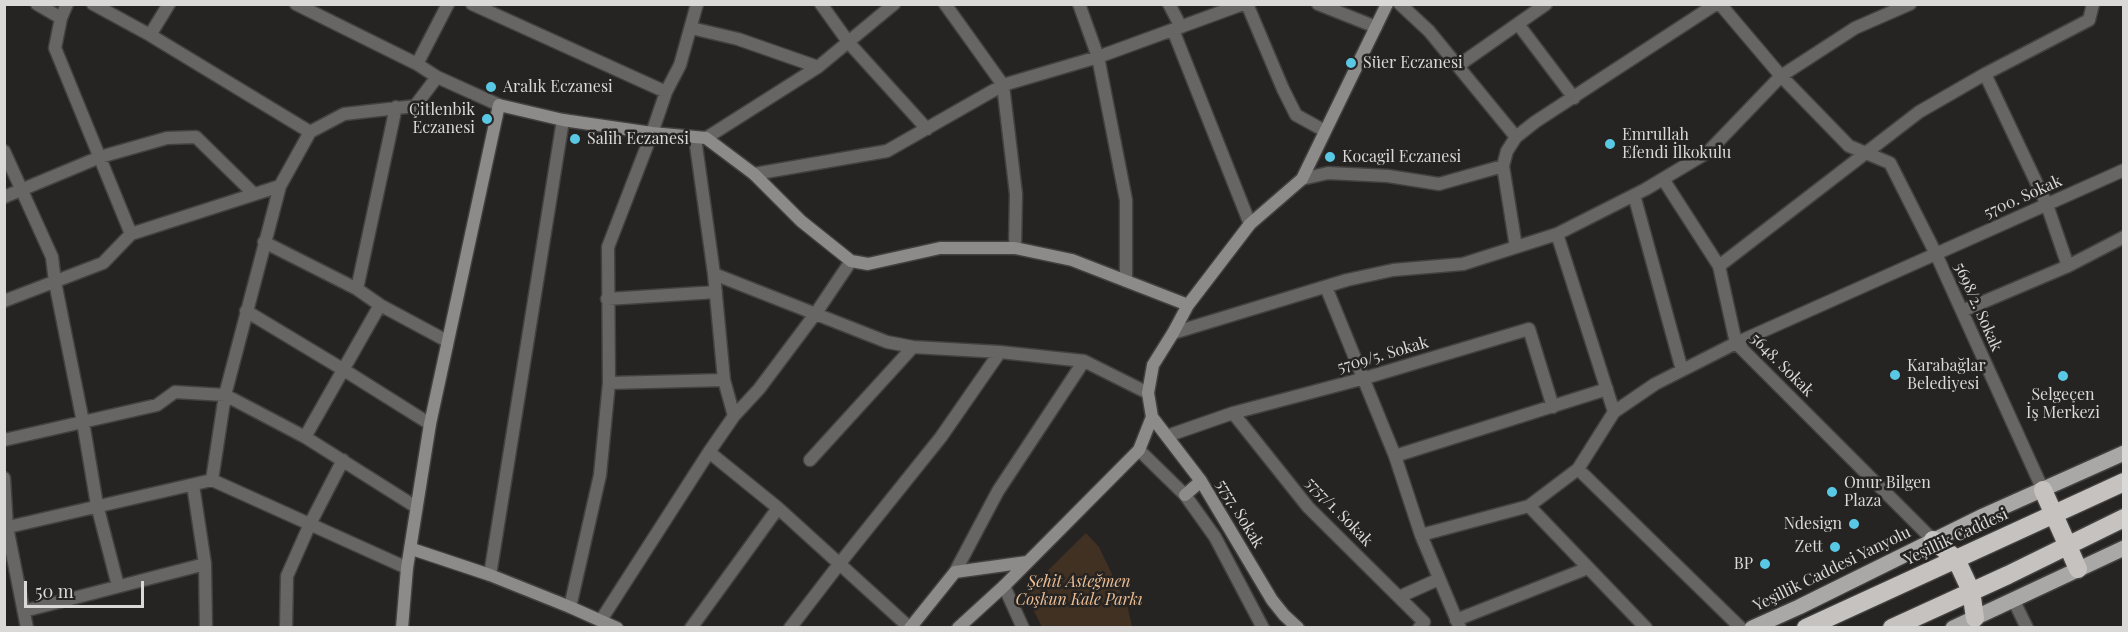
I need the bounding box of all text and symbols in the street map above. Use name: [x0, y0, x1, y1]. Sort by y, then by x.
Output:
place label: Süer Eczanesi: [1363, 53, 1463, 73]
marker: Süer Eczanesi: [1344, 56, 1358, 70]
place label: Aralık Eczanesi: [503, 77, 613, 97]
marker: Aralık Eczanesi: [484, 80, 498, 94]
place label: Çitlenbik Eczanesi: [409, 100, 475, 138]
marker: Çitlenbik Eczanesi: [480, 112, 494, 126]
place label: Emrullah Efendi İlkokulu: [1622, 125, 1731, 163]
place label: Salih Eczanesi: [587, 129, 689, 149]
marker: Salih Eczanesi: [568, 132, 582, 146]
marker: Emrullah Efendi İlkokulu: [1603, 137, 1617, 151]
place label: Kocagil Eczanesi: [1342, 147, 1461, 167]
marker: Kocagil Eczanesi: [1323, 150, 1337, 164]
street label: 5700. Sokak: [1981, 171, 2065, 223]
street label: 5698/2. Sokak: [1950, 260, 2006, 354]
street label: 5648. Sokak: [1746, 329, 1818, 401]
street label: 5709/5. Sokak: [1335, 333, 1431, 377]
place label: Karabağlar Belediyesi: [1907, 356, 1986, 394]
marker: Karabağlar Belediyesi: [1888, 368, 1902, 382]
marker: Selgeçen İş Merkezi: [2056, 369, 2070, 383]
place label: Selgeçen İş Merkezi: [2026, 385, 2100, 423]
street label: 5757/1. Sokak: [1301, 473, 1377, 551]
place label: Onur Bilgen Plaza: [1844, 473, 1931, 511]
street label: 5757. Sokak: [1212, 476, 1268, 552]
marker: Onur Bilgen Plaza: [1825, 485, 1839, 499]
street label: Yeşillik Caddesi: [1901, 505, 2011, 569]
place label: Ndesign: [1784, 514, 1842, 534]
marker: Ndesign: [1847, 517, 1861, 531]
street label: Yeşillik Caddesi Yanyolu: [1750, 523, 1914, 615]
place label: Zett: [1795, 537, 1823, 557]
marker: Zett: [1828, 540, 1842, 554]
place label: BP: [1734, 554, 1753, 574]
marker: BP: [1758, 557, 1772, 571]
scale bar: [27, 569, 147, 607]
park label: Şehit Asteğmen Coşkun Kale Parkı: [1016, 572, 1142, 610]
text: 50 m: [35, 579, 74, 603]

